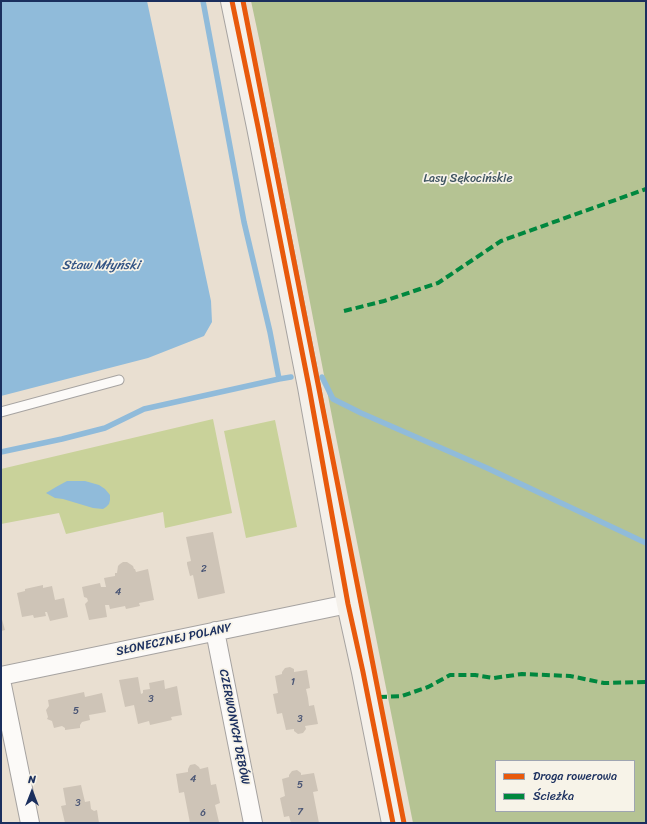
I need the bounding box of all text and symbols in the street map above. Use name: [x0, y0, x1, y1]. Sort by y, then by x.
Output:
park label: Lasy Sękocińskie: [423, 172, 513, 186]
water label: Staw Młyński: [62, 258, 140, 274]
house number: 2: [201, 563, 207, 575]
house number: 4: [115, 586, 121, 598]
street label: SŁONECZNEJ POLANY: [115, 621, 233, 659]
street label: CZERWONYCH DĘBÓW: [216, 668, 252, 786]
house number: 1: [291, 676, 295, 688]
house number: 3: [148, 693, 154, 705]
house number: 5: [73, 705, 79, 717]
house number: 3: [297, 713, 303, 725]
legend: [495, 760, 635, 812]
text: Droga rowerowa: [533, 765, 617, 787]
text: N: [28, 770, 36, 789]
north arrow: [12, 772, 52, 812]
house number: 4: [190, 773, 196, 785]
house number: 5: [297, 779, 303, 791]
text: Ścieżka: [533, 785, 574, 807]
house number: 3: [75, 797, 81, 809]
house number: 7: [297, 806, 303, 818]
house number: 6: [200, 807, 206, 819]

